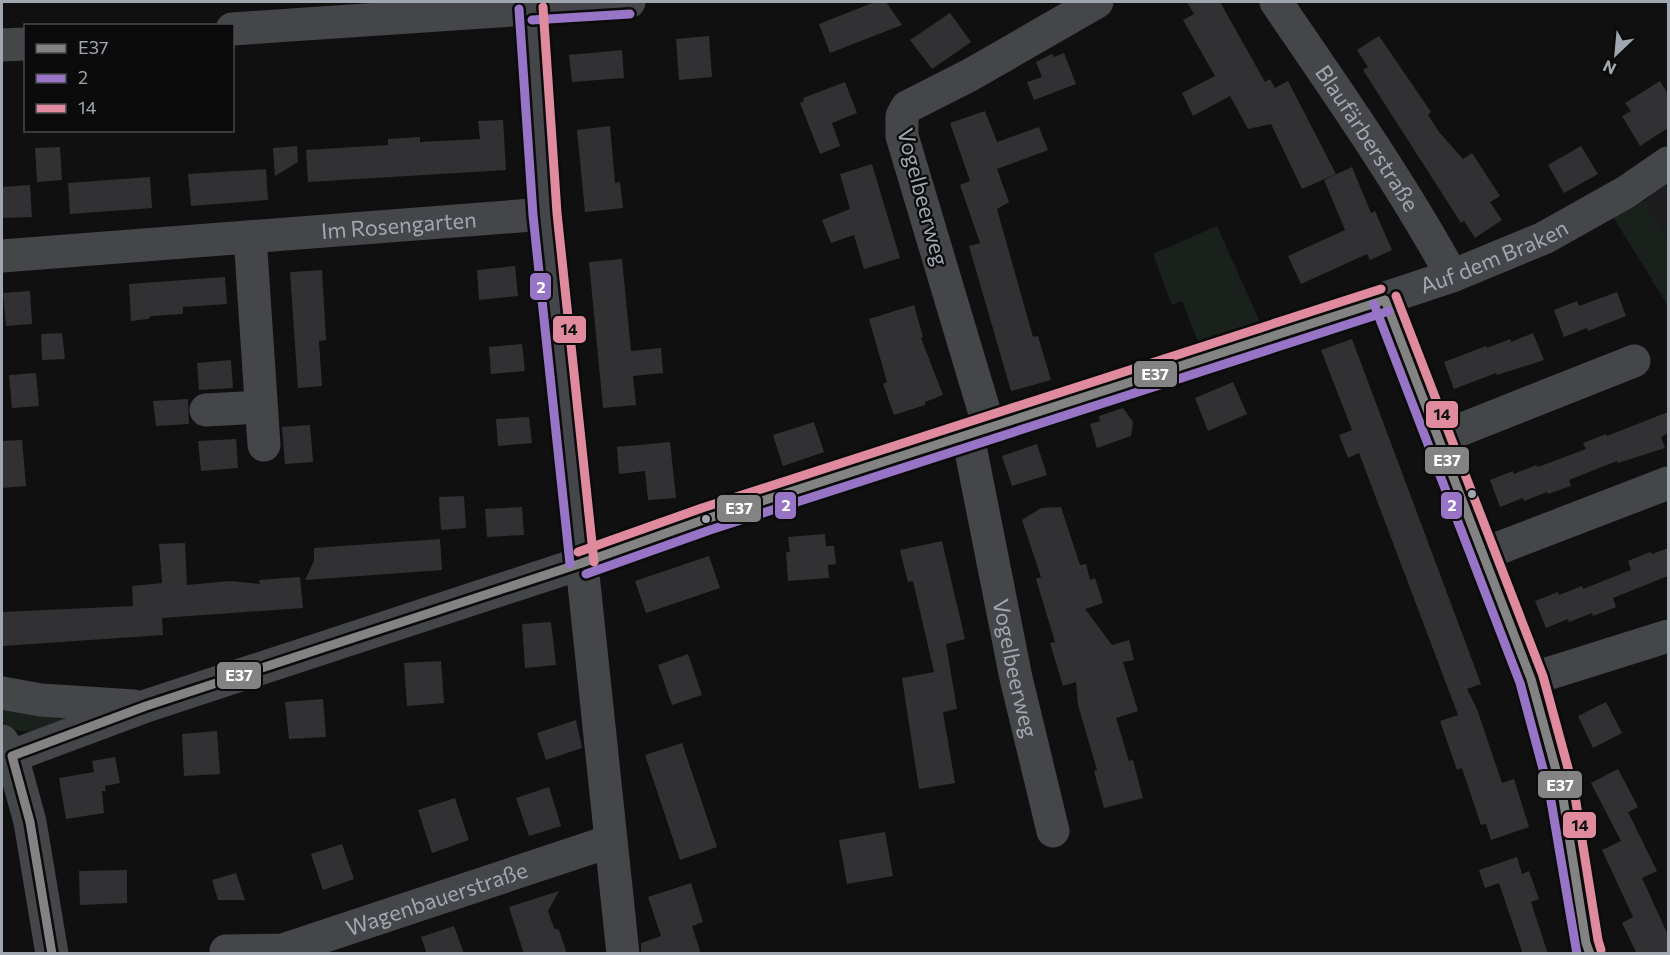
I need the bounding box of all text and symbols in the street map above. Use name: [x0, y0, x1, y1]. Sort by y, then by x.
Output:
legend: [24, 24, 234, 132]
north arrow: [1586, 24, 1646, 84]
text: E37: [78, 36, 108, 58]
text: N: [1600, 57, 1619, 79]
street label: Blaufärberstraße: [1310, 60, 1425, 216]
text: 2: [78, 66, 88, 88]
text: 14: [78, 96, 97, 118]
street label: Vogelbeerweg: [892, 125, 955, 269]
street label: Im Rosengarten: [320, 205, 478, 244]
street label: Auf dem Braken: [1416, 213, 1572, 299]
line badge: 2: [529, 272, 552, 301]
text: 2: [536, 277, 546, 296]
line badge: 14: [552, 315, 587, 344]
text: 14: [560, 319, 578, 338]
line badge: E37: [1133, 360, 1178, 388]
text: E37: [1141, 364, 1169, 383]
line badge: 14: [1425, 400, 1459, 429]
text: 14: [1433, 404, 1451, 423]
line badge: E37: [1424, 446, 1470, 475]
text: E37: [1433, 450, 1461, 469]
unlabelled marker: [1466, 488, 1478, 500]
line badge: 2: [774, 491, 797, 520]
line badge: 2: [1440, 491, 1463, 520]
line badge: E37: [716, 494, 762, 523]
text: 2: [781, 495, 791, 514]
text: 2: [1447, 495, 1457, 514]
text: E37: [725, 498, 753, 517]
unlabelled marker: [700, 513, 712, 525]
street label: Vogelbeerweg: [988, 596, 1044, 740]
line badge: E37: [216, 661, 262, 690]
text: E37: [225, 665, 253, 684]
line badge: E37: [1537, 770, 1583, 799]
text: E37: [1546, 775, 1574, 794]
line badge: 14: [1562, 811, 1597, 839]
text: 14: [1571, 815, 1589, 834]
street label: Wagenbauerstraße: [342, 856, 531, 941]

